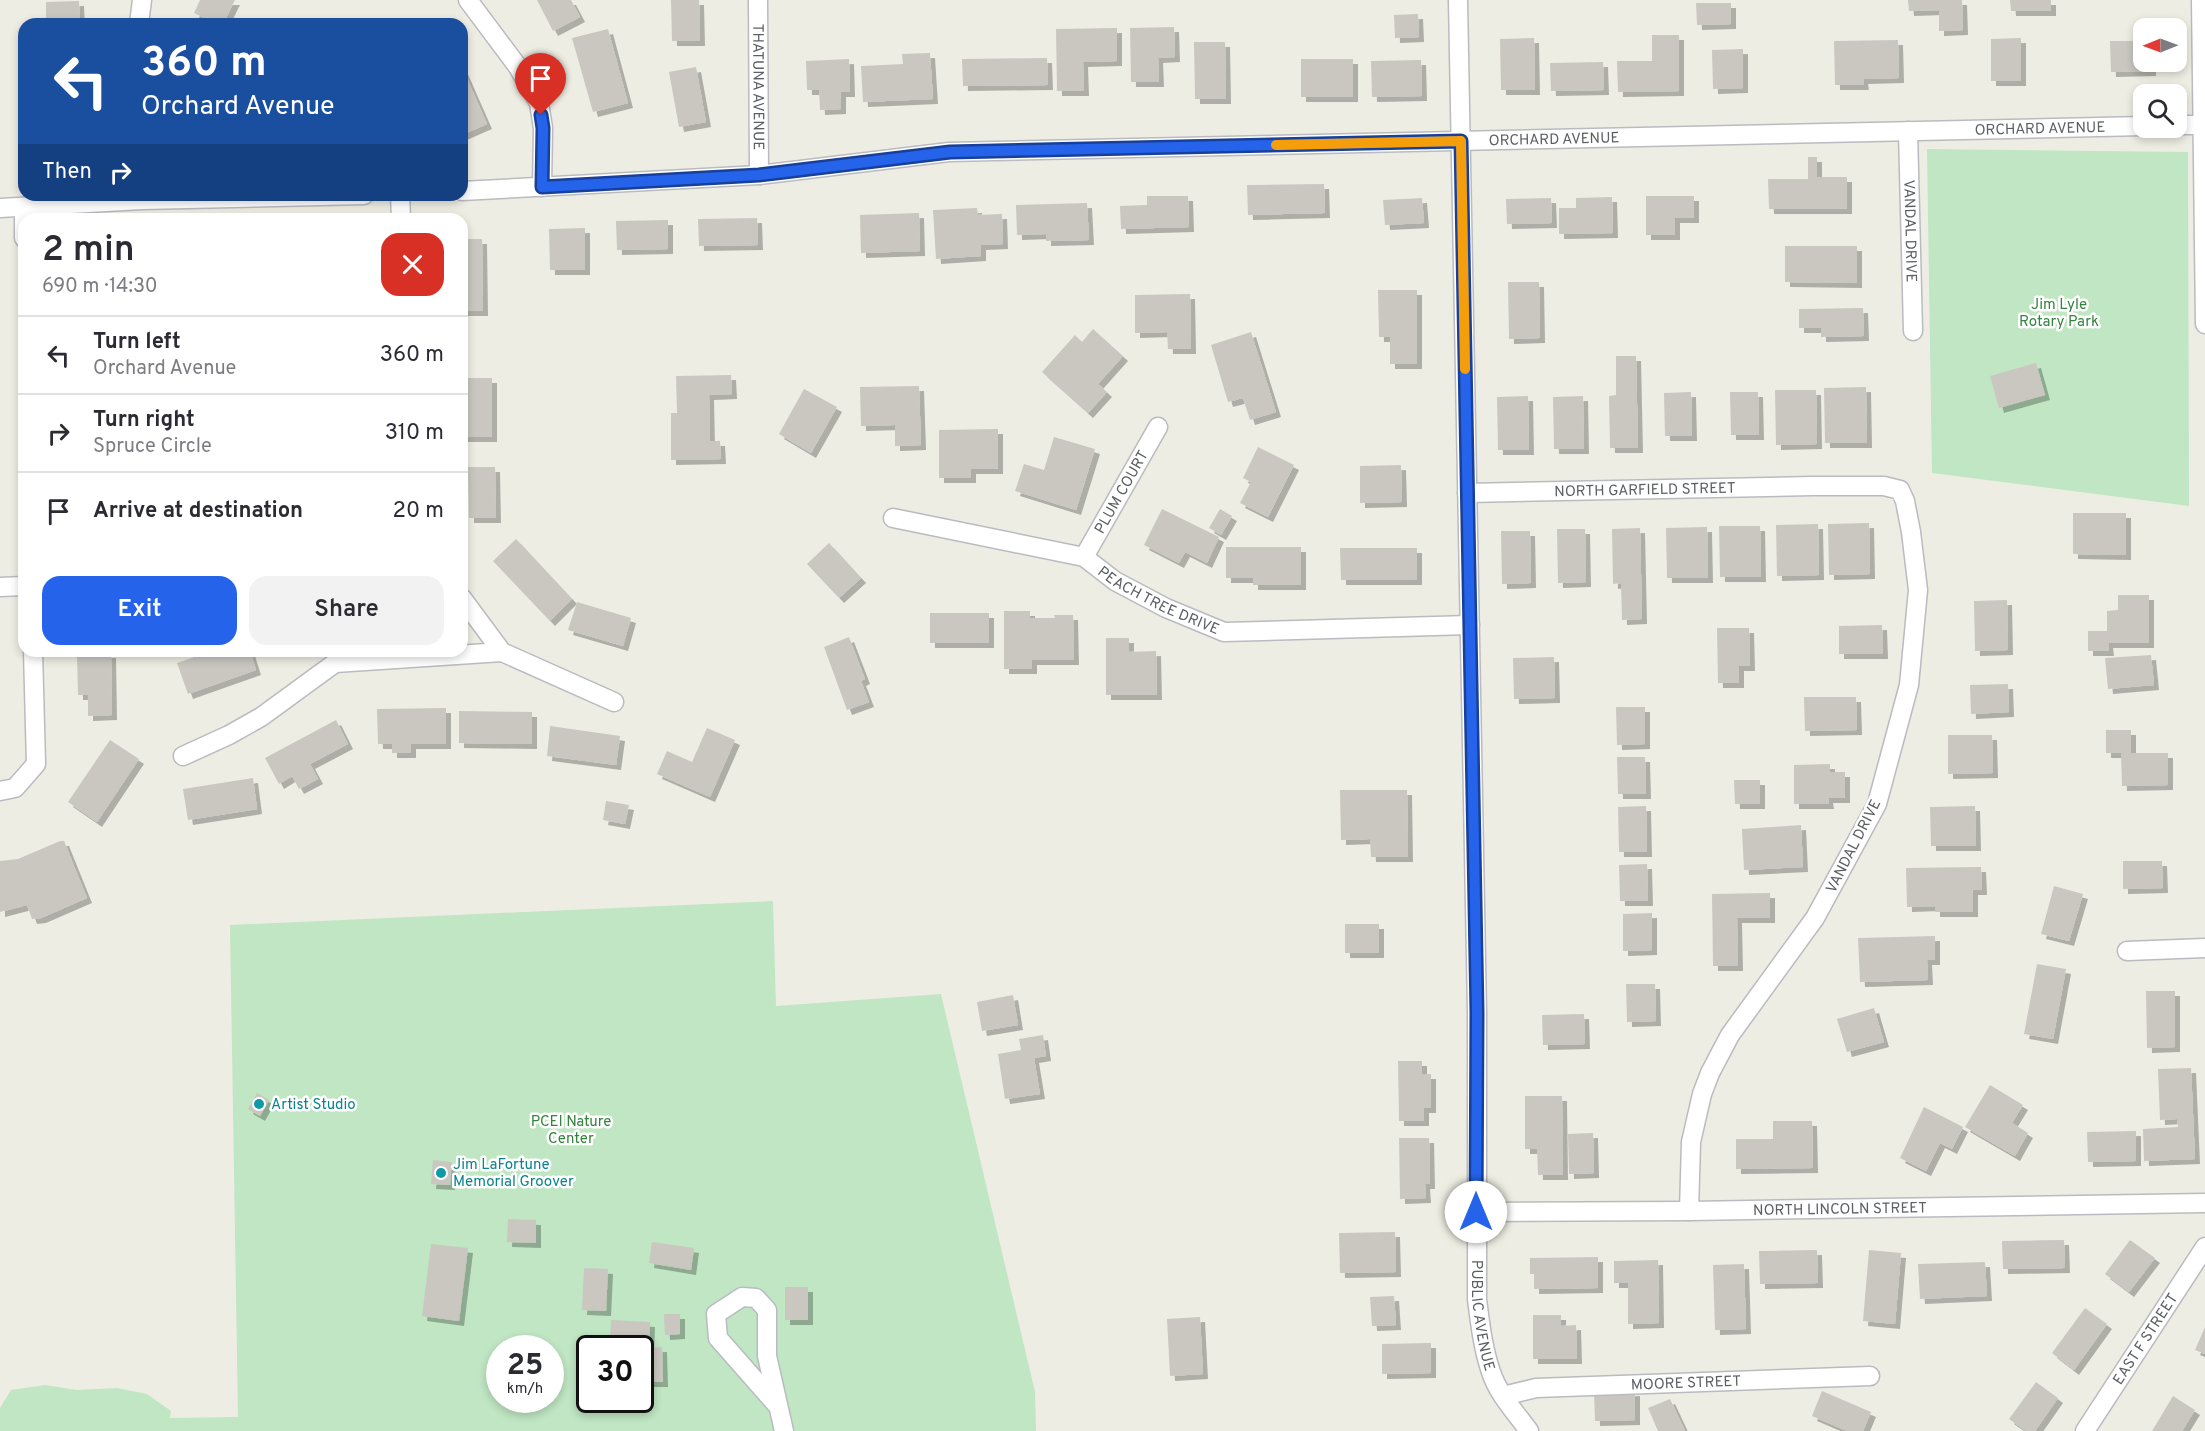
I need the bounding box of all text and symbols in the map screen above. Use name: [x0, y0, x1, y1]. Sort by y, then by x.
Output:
north arrow: [2133, 18, 2187, 72]
map controls: [2133, 18, 2187, 138]
street label: THATUNA AVENUE: [747, 24, 767, 150]
text: 360 m: [141, 38, 267, 91]
icon: left: [42, 42, 120, 120]
pin: [515, 53, 566, 115]
icon: arrive: [524, 62, 557, 95]
button: search: [2133, 84, 2187, 138]
text: Orchard Avenue: [141, 90, 335, 124]
street label: ORCHARD AVENUE: [1974, 119, 2106, 141]
street label: ORCHARD AVENUE: [1489, 129, 1620, 151]
icon: right: [104, 156, 137, 189]
text: Then: [42, 159, 92, 186]
street label: VANDAL DRIVE: [1898, 179, 1920, 283]
text: 2 min: [42, 228, 135, 274]
button: close: [381, 233, 444, 296]
text: 690 m · 14:30: [42, 274, 158, 300]
park label: Jim Lyle Rotary Park: [2019, 296, 2099, 332]
text: Turn left: [93, 329, 181, 356]
icon: left: [42, 339, 75, 372]
text: 360 m: [380, 342, 444, 369]
text: Orchard Avenue: [93, 356, 236, 382]
text: Turn right: [93, 407, 195, 434]
icon: right: [42, 417, 75, 450]
text: 310 m: [385, 420, 444, 447]
text: Spruce Circle: [93, 434, 212, 460]
street label: PLUM COURT: [1091, 448, 1154, 538]
street label: NORTH GARFIELD STREET: [1554, 480, 1736, 502]
icon: arrive: [42, 495, 75, 528]
text: Arrive at destination: [93, 498, 303, 525]
text: 20 m: [393, 498, 444, 525]
street label: PEACH TREE DRIVE: [1093, 563, 1222, 640]
button: Exit: [42, 576, 237, 645]
button: Share: [249, 576, 444, 645]
street label: VANDAL DRIVE: [1823, 797, 1886, 897]
place label: Artist Studio: [271, 1096, 356, 1115]
marker: Artist Studio: [252, 1097, 266, 1111]
park label: PCEI Nature Center: [531, 1113, 611, 1149]
place label: Jim LaFortune Memorial Groover: [453, 1156, 574, 1192]
marker: Jim LaFortune Memorial Groover: [434, 1166, 448, 1180]
position arrow: [1444, 1180, 1508, 1244]
street label: NORTH LINCOLN STREET: [1753, 1199, 1927, 1221]
street label: PUBLIC AVENUE: [1466, 1260, 1498, 1374]
street label: EAST F STREET: [2110, 1290, 2183, 1389]
speed limit sign: 30: [576, 1335, 654, 1413]
text: 25: [507, 1348, 543, 1385]
street label: MOORE STREET: [1631, 1373, 1741, 1396]
text: km/h: [507, 1380, 543, 1399]

